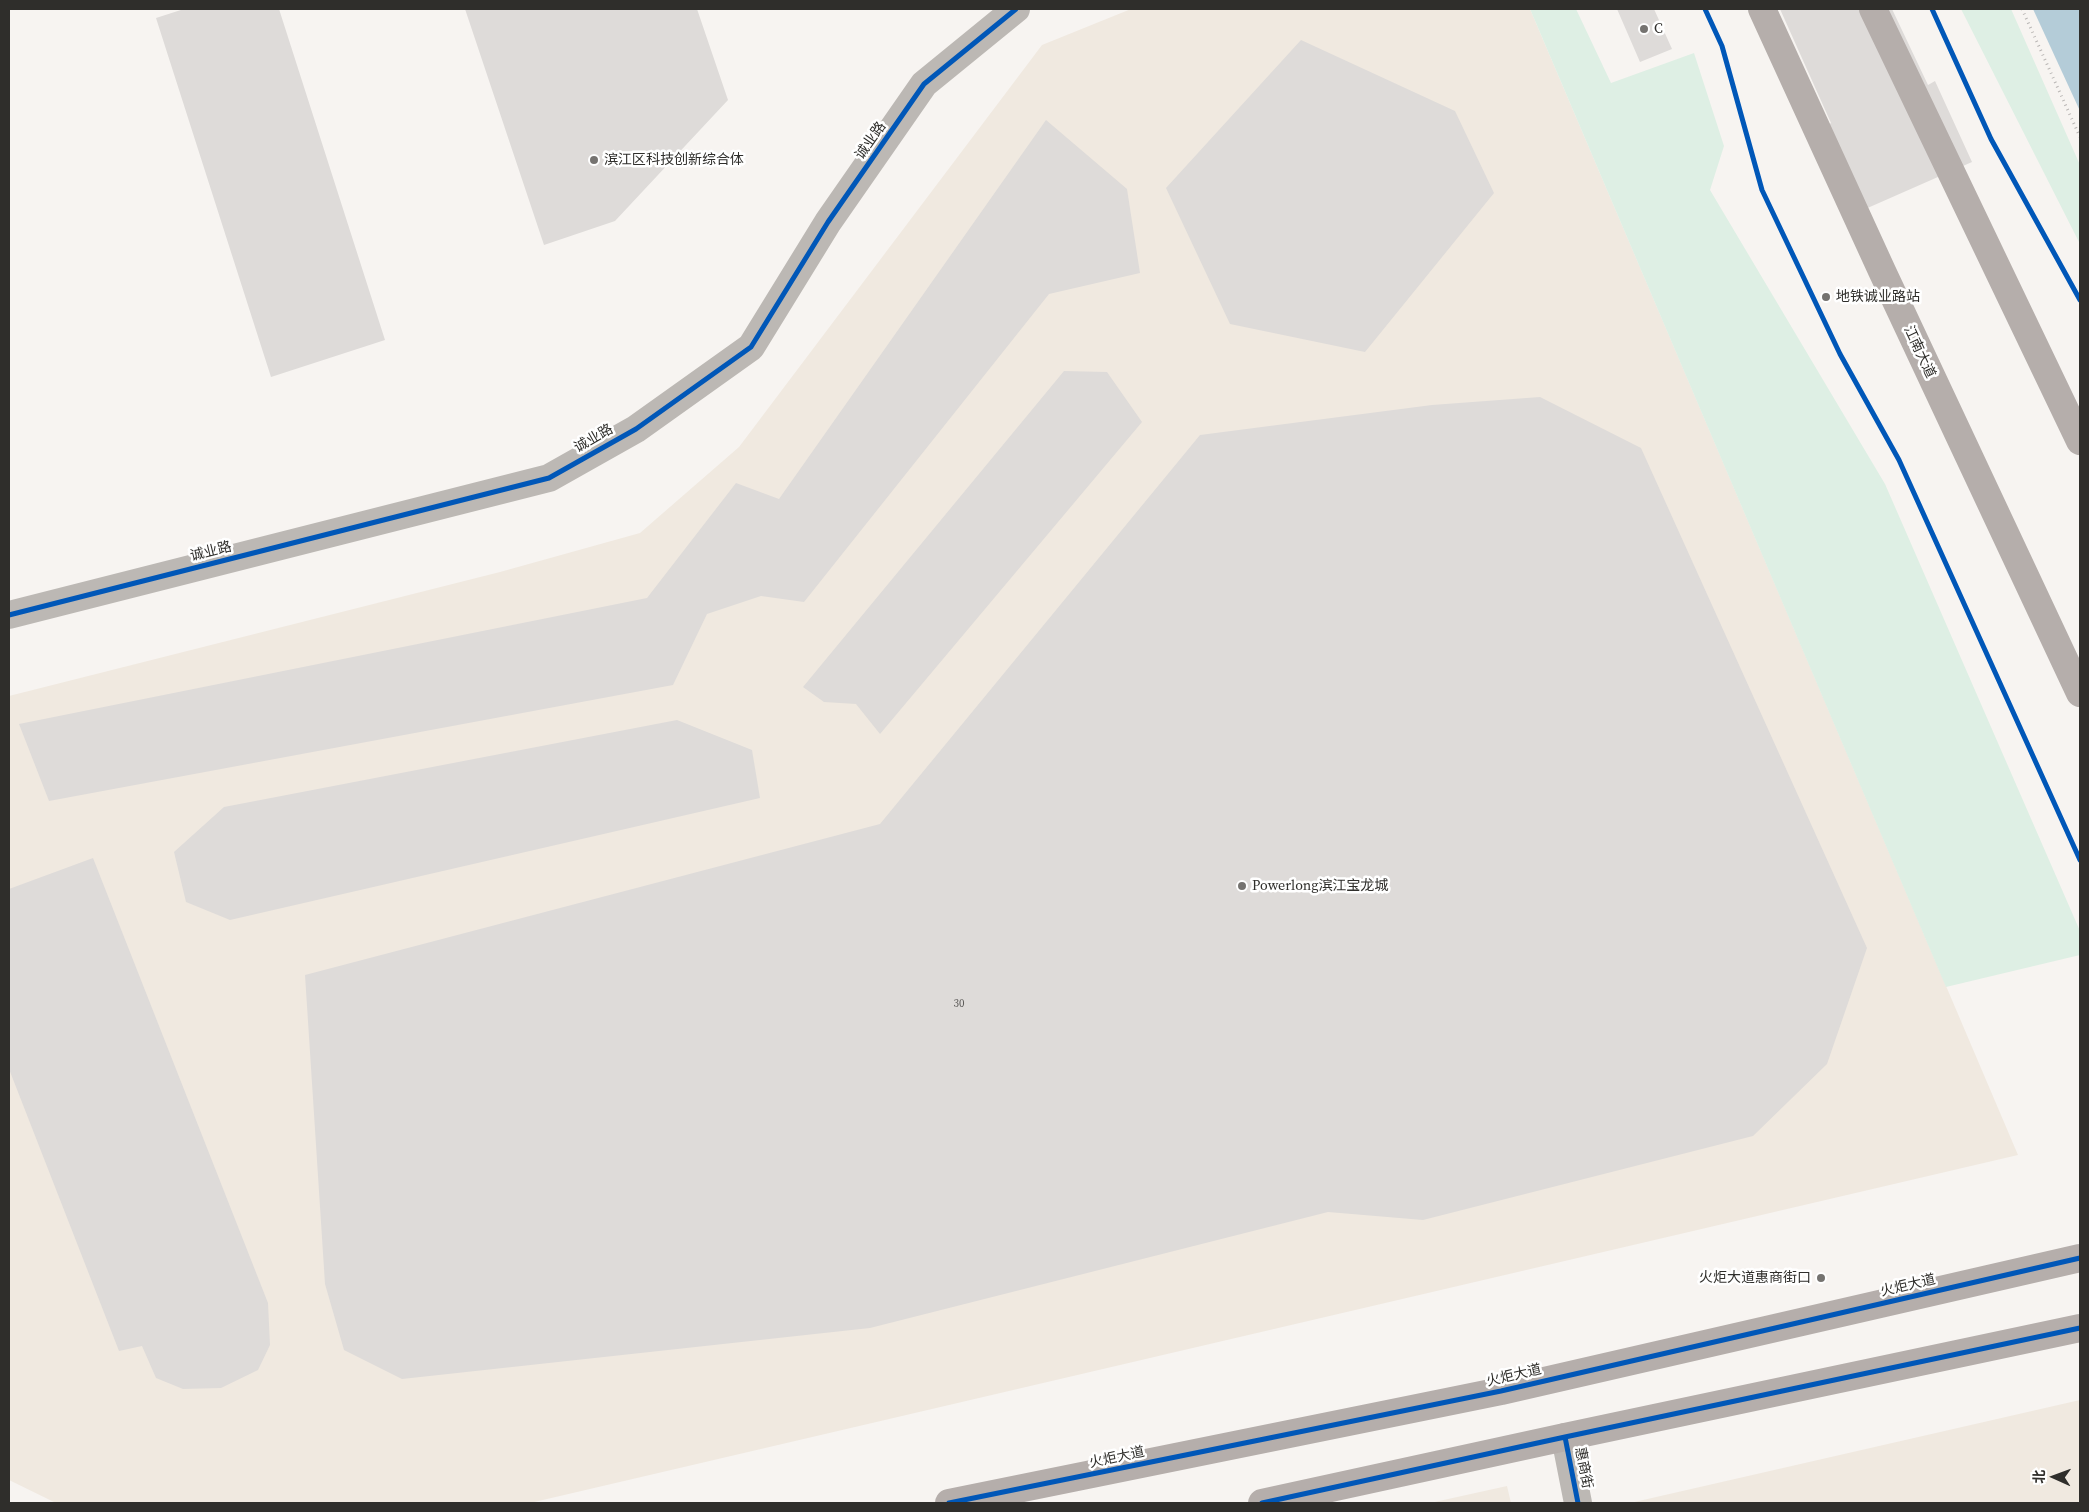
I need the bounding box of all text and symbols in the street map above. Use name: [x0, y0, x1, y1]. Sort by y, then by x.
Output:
place label: C: [1654, 21, 1663, 37]
marker: C: [1638, 23, 1650, 35]
street label: 诚业路: [852, 119, 890, 163]
place label: 滨江区科技创新综合体: [604, 152, 744, 168]
marker: 滨江区科技创新综合体: [588, 154, 600, 166]
place label: 地铁诚业路站: [1836, 289, 1920, 305]
marker: 地铁诚业路站: [1820, 291, 1832, 303]
street label: 江南大道: [1900, 323, 1938, 381]
street label: 诚业路: [572, 421, 616, 457]
street label: 诚业路: [189, 539, 233, 565]
place label: Powerlong滨江宝龙城: [1252, 878, 1389, 894]
marker: Powerlong滨江宝龙城: [1236, 880, 1248, 892]
house number: 30: [954, 997, 964, 1011]
place label: 火炬大道惠商街口: [1699, 1270, 1811, 1286]
marker: 火炬大道惠商街口: [1815, 1272, 1827, 1284]
street label: 火炬大道: [1879, 1272, 1937, 1300]
street label: 火炬大道: [1485, 1362, 1543, 1390]
street label: 火炬大道: [1088, 1444, 1146, 1472]
street label: 惠商街: [1571, 1446, 1595, 1490]
north arrow: [2029, 1452, 2079, 1502]
text: 北: [2029, 1469, 2049, 1484]

